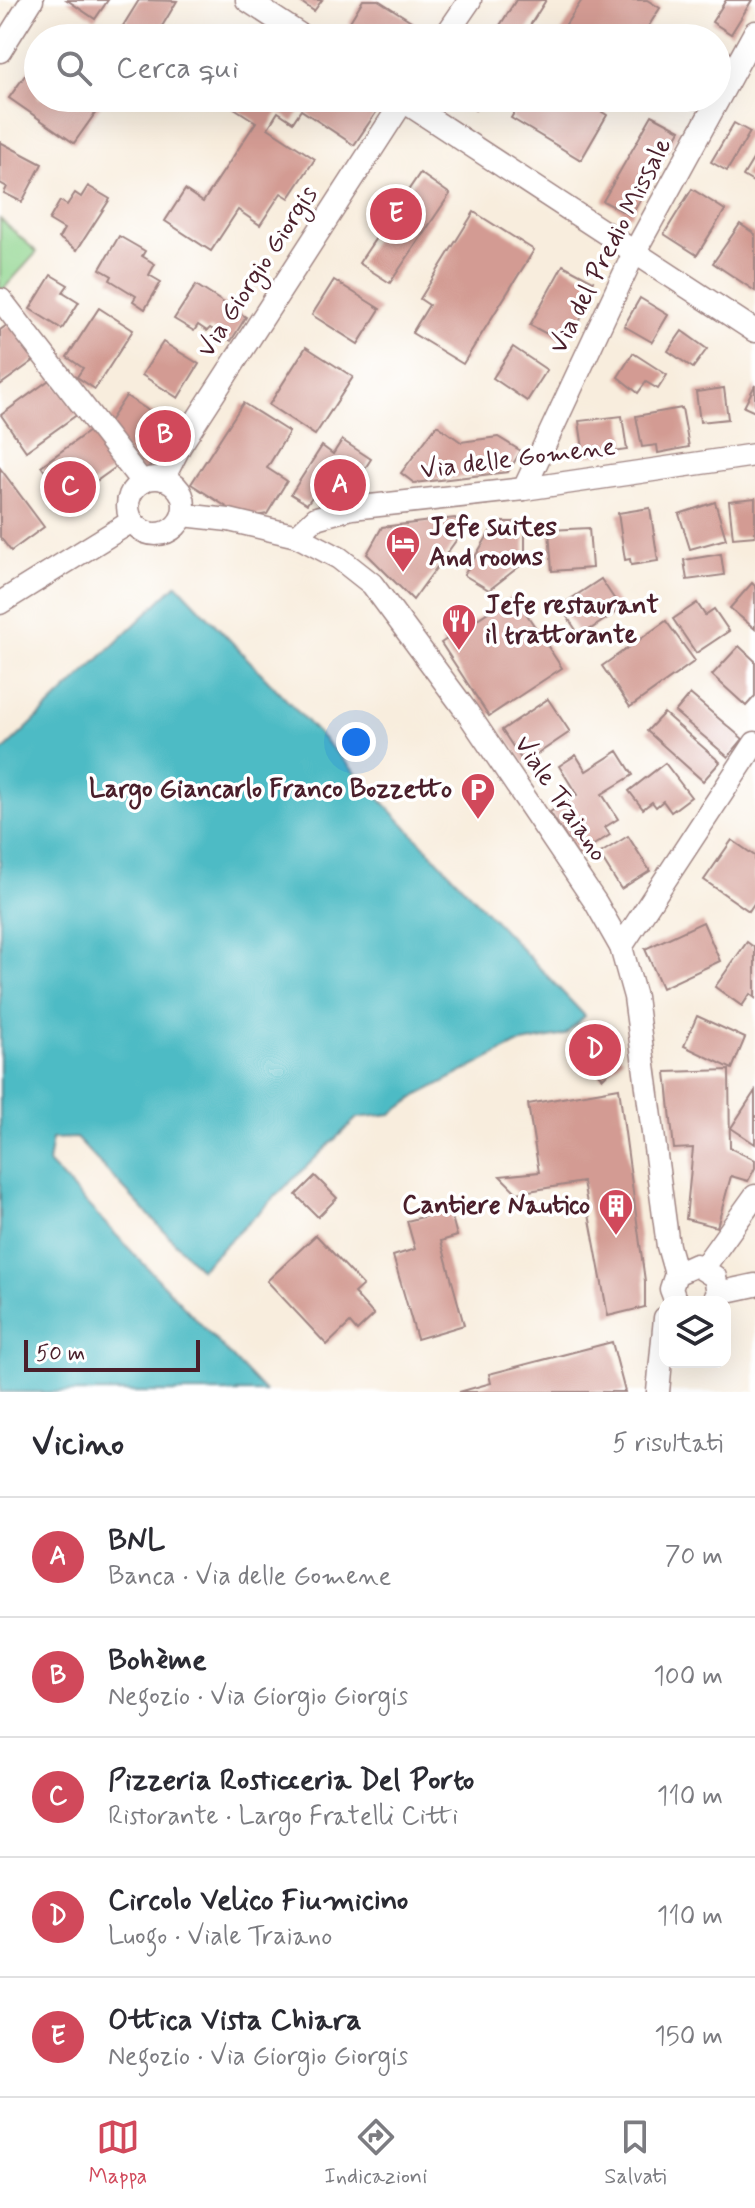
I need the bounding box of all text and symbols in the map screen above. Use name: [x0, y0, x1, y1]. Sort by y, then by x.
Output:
search box: [24, 24, 731, 112]
icon: search: [52, 46, 96, 90]
text: Cerca qui: [116, 49, 239, 88]
street label: Via del Predio Missale: [542, 132, 680, 360]
street label: Via Giorgio Giorgis: [190, 180, 328, 365]
pin: E: [370, 184, 422, 244]
pin: B: [139, 406, 191, 466]
street label: Via delle Gomene: [419, 430, 618, 488]
pin: A: [314, 455, 366, 515]
pin: C: [44, 457, 96, 517]
place label: Jefe suites And rooms: [429, 511, 557, 575]
hotel icon: Jefe suites And rooms: [384, 524, 422, 574]
place label: Jefe restaurant il trattorante: [485, 589, 659, 653]
restaurant icon: Jefe restaurant il trattorante: [440, 602, 478, 652]
your location: [336, 722, 376, 762]
street label: Viale Traiano: [505, 729, 615, 869]
parking icon: Largo Giancarlo Franco Bozzetto: [459, 771, 497, 821]
place label: Largo Giancarlo Franco Bozzetto: [89, 773, 452, 810]
pin: D: [569, 1020, 621, 1080]
building icon: Cantiere Nautico: [597, 1187, 635, 1237]
place label: Cantiere Nautico: [402, 1189, 590, 1223]
map controls: [659, 1296, 731, 1368]
button: layers: [659, 1296, 731, 1368]
scale bar: [24, 1336, 200, 1372]
text: 50 m: [36, 1340, 85, 1368]
text: Vicino: [32, 1422, 124, 1467]
text: 5 risultati: [612, 1427, 723, 1461]
text: BNL: [108, 1521, 166, 1560]
text: A: [49, 1540, 67, 1574]
text: 70 m: [665, 1540, 723, 1574]
text: Banca · Via delle Gomene: [108, 1560, 391, 1594]
text: Bohème: [108, 1641, 207, 1680]
text: B: [50, 1660, 66, 1694]
text: 100 m: [653, 1660, 723, 1694]
text: Negozio · Via Giorgio Giorgis: [108, 1680, 408, 1714]
text: Pizzeria Rosticceria Del Porto: [108, 1761, 474, 1800]
text: C: [49, 1780, 67, 1814]
text: 110 m: [657, 1780, 723, 1814]
text: Ristorante · Largo Fratelli Citti: [108, 1800, 458, 1834]
text: Circolo Velico Fiumicino: [108, 1881, 408, 1920]
text: D: [49, 1900, 67, 1934]
text: 110 m: [657, 1900, 723, 1934]
text: Luogo · Viale Traiano: [108, 1920, 332, 1954]
text: Ottica Vista Chiara: [108, 2001, 362, 2040]
text: E: [50, 2020, 66, 2054]
text: 150 m: [654, 2020, 723, 2054]
text: Negozio · Via Giorgio Giorgis: [108, 2040, 408, 2074]
tab: Mappa: [89, 2115, 147, 2191]
tab: Indicazioni: [324, 2115, 427, 2191]
tab: Salvati: [604, 2115, 666, 2191]

